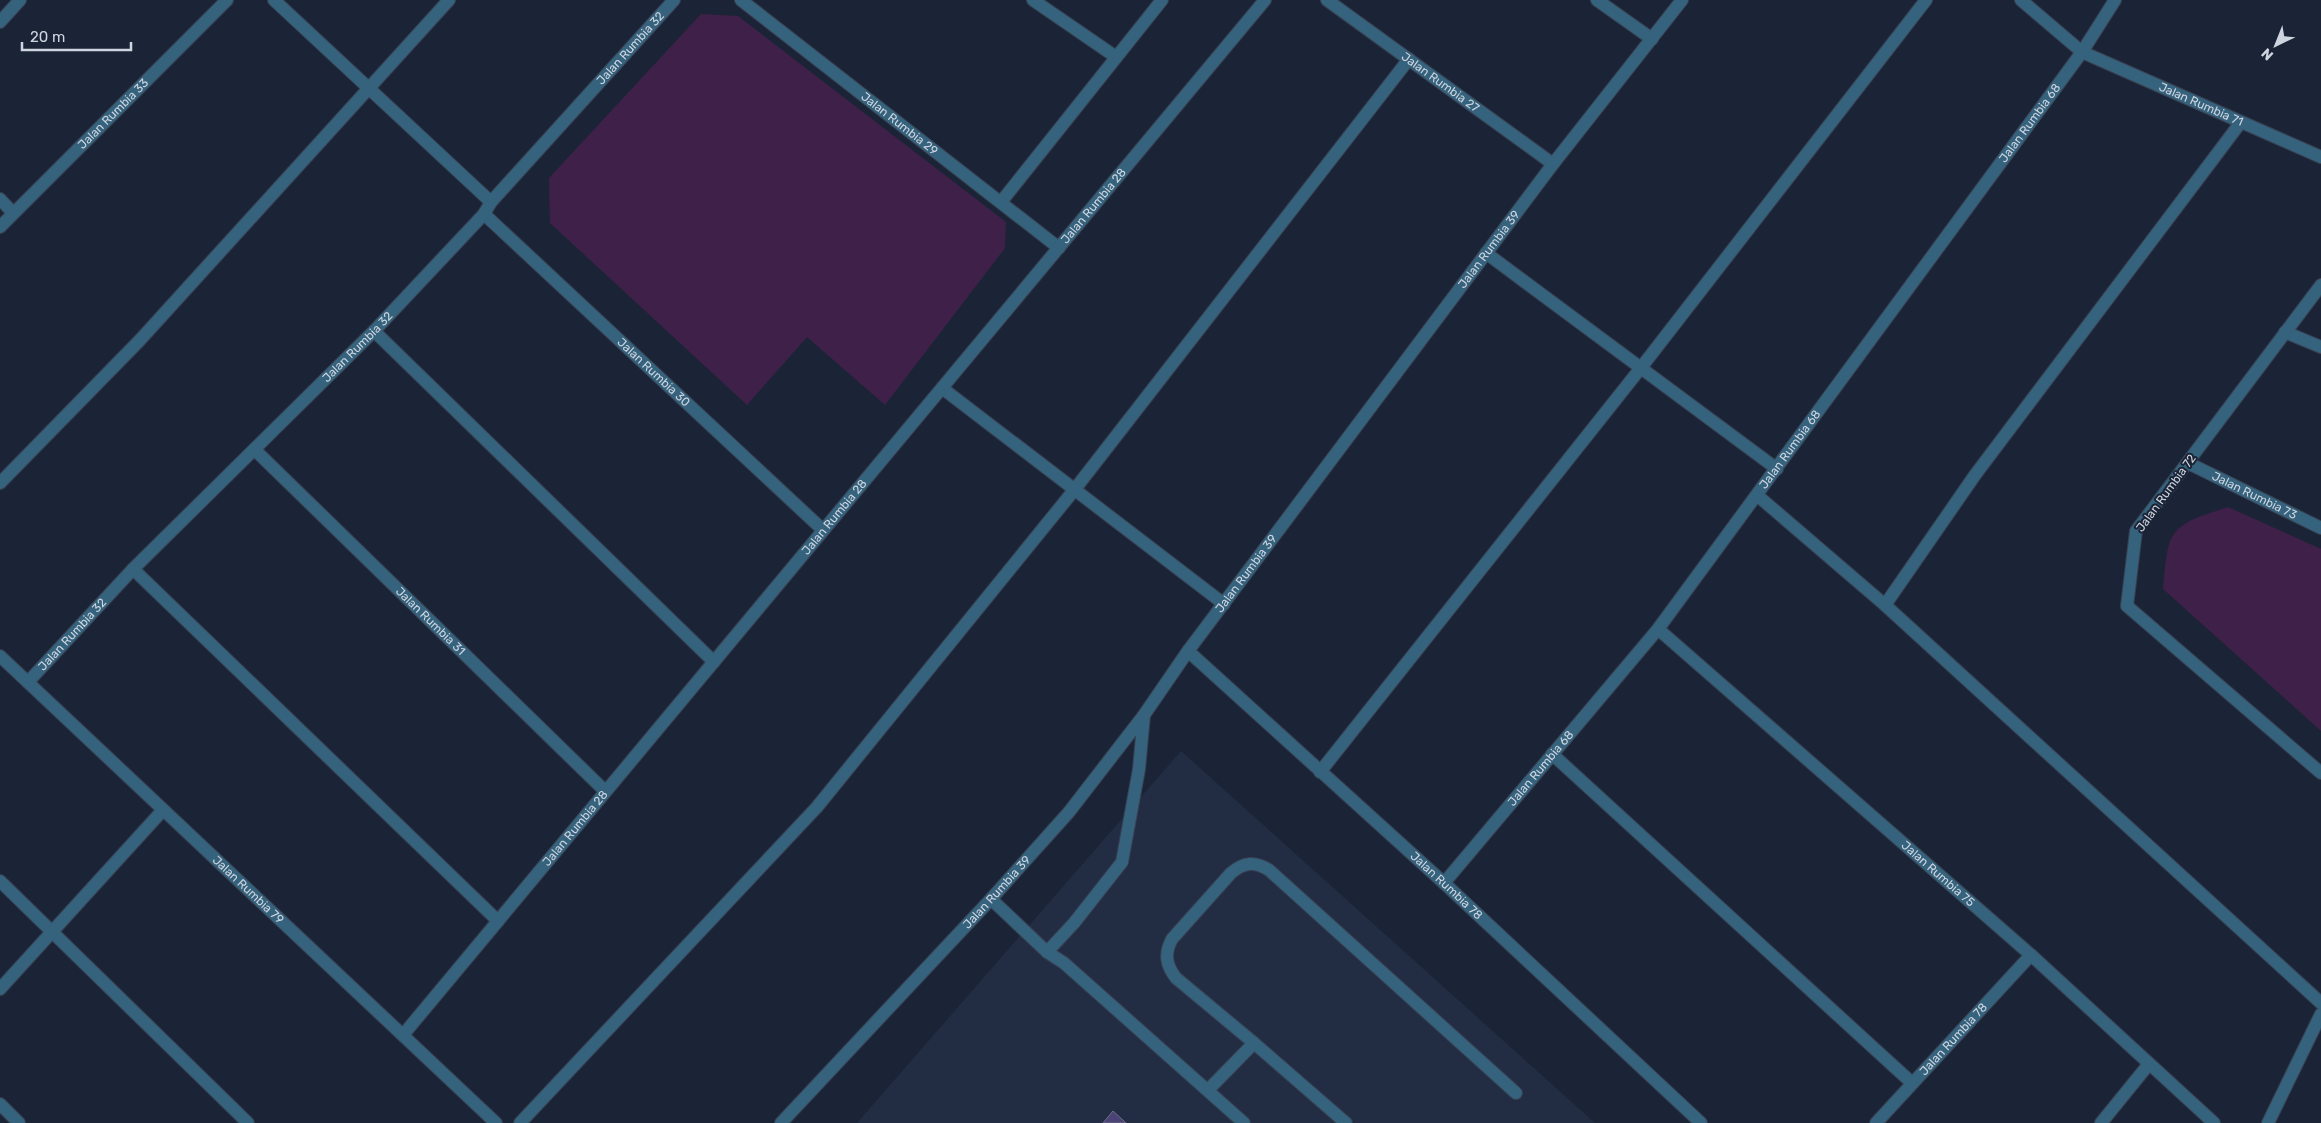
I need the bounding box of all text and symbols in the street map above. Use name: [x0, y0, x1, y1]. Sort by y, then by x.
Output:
street label: Jalan Rumbia 32: [594, 9, 667, 88]
scale bar: [22, 20, 131, 52]
north arrow: [2251, 20, 2301, 70]
text: 20 m: [30, 28, 65, 46]
text: N: [2258, 44, 2277, 64]
street label: Jalan Rumbia 27: [1399, 49, 1482, 115]
street label: Jalan Rumbia 33: [75, 76, 151, 152]
street label: Jalan Rumbia 71: [2157, 80, 2245, 129]
street label: Jalan Rumbia 68: [1996, 81, 2063, 165]
street label: Jalan Rumbia 29: [858, 89, 941, 158]
street label: Jalan Rumbia 28: [1058, 165, 1129, 247]
street label: Jalan Rumbia 39: [1455, 208, 1523, 291]
street label: Jalan Rumbia 32: [319, 309, 395, 385]
street label: Jalan Rumbia 30: [614, 335, 693, 409]
street label: Jalan Rumbia 68: [1756, 407, 1824, 492]
street label: Jalan Rumbia 72: [2133, 451, 2199, 535]
street label: Jalan Rumbia 73: [2210, 469, 2299, 522]
street label: Jalan Rumbia 28: [799, 476, 870, 558]
street label: Jalan Rumbia 39: [1212, 532, 1280, 615]
street label: Jalan Rumbia 31: [393, 584, 468, 658]
street label: Jalan Rumbia 32: [35, 595, 109, 673]
street label: Jalan Rumbia 68: [1505, 728, 1576, 809]
street label: Jalan Rumbia 28: [540, 788, 611, 869]
street label: Jalan Rumbia 75: [1899, 838, 1978, 910]
street label: Jalan Rumbia 78: [1407, 849, 1485, 922]
street label: Jalan Rumbia 79: [210, 853, 287, 927]
street label: Jalan Rumbia 39: [960, 853, 1033, 931]
street label: Jalan Rumbia 78: [1917, 1000, 1990, 1078]

